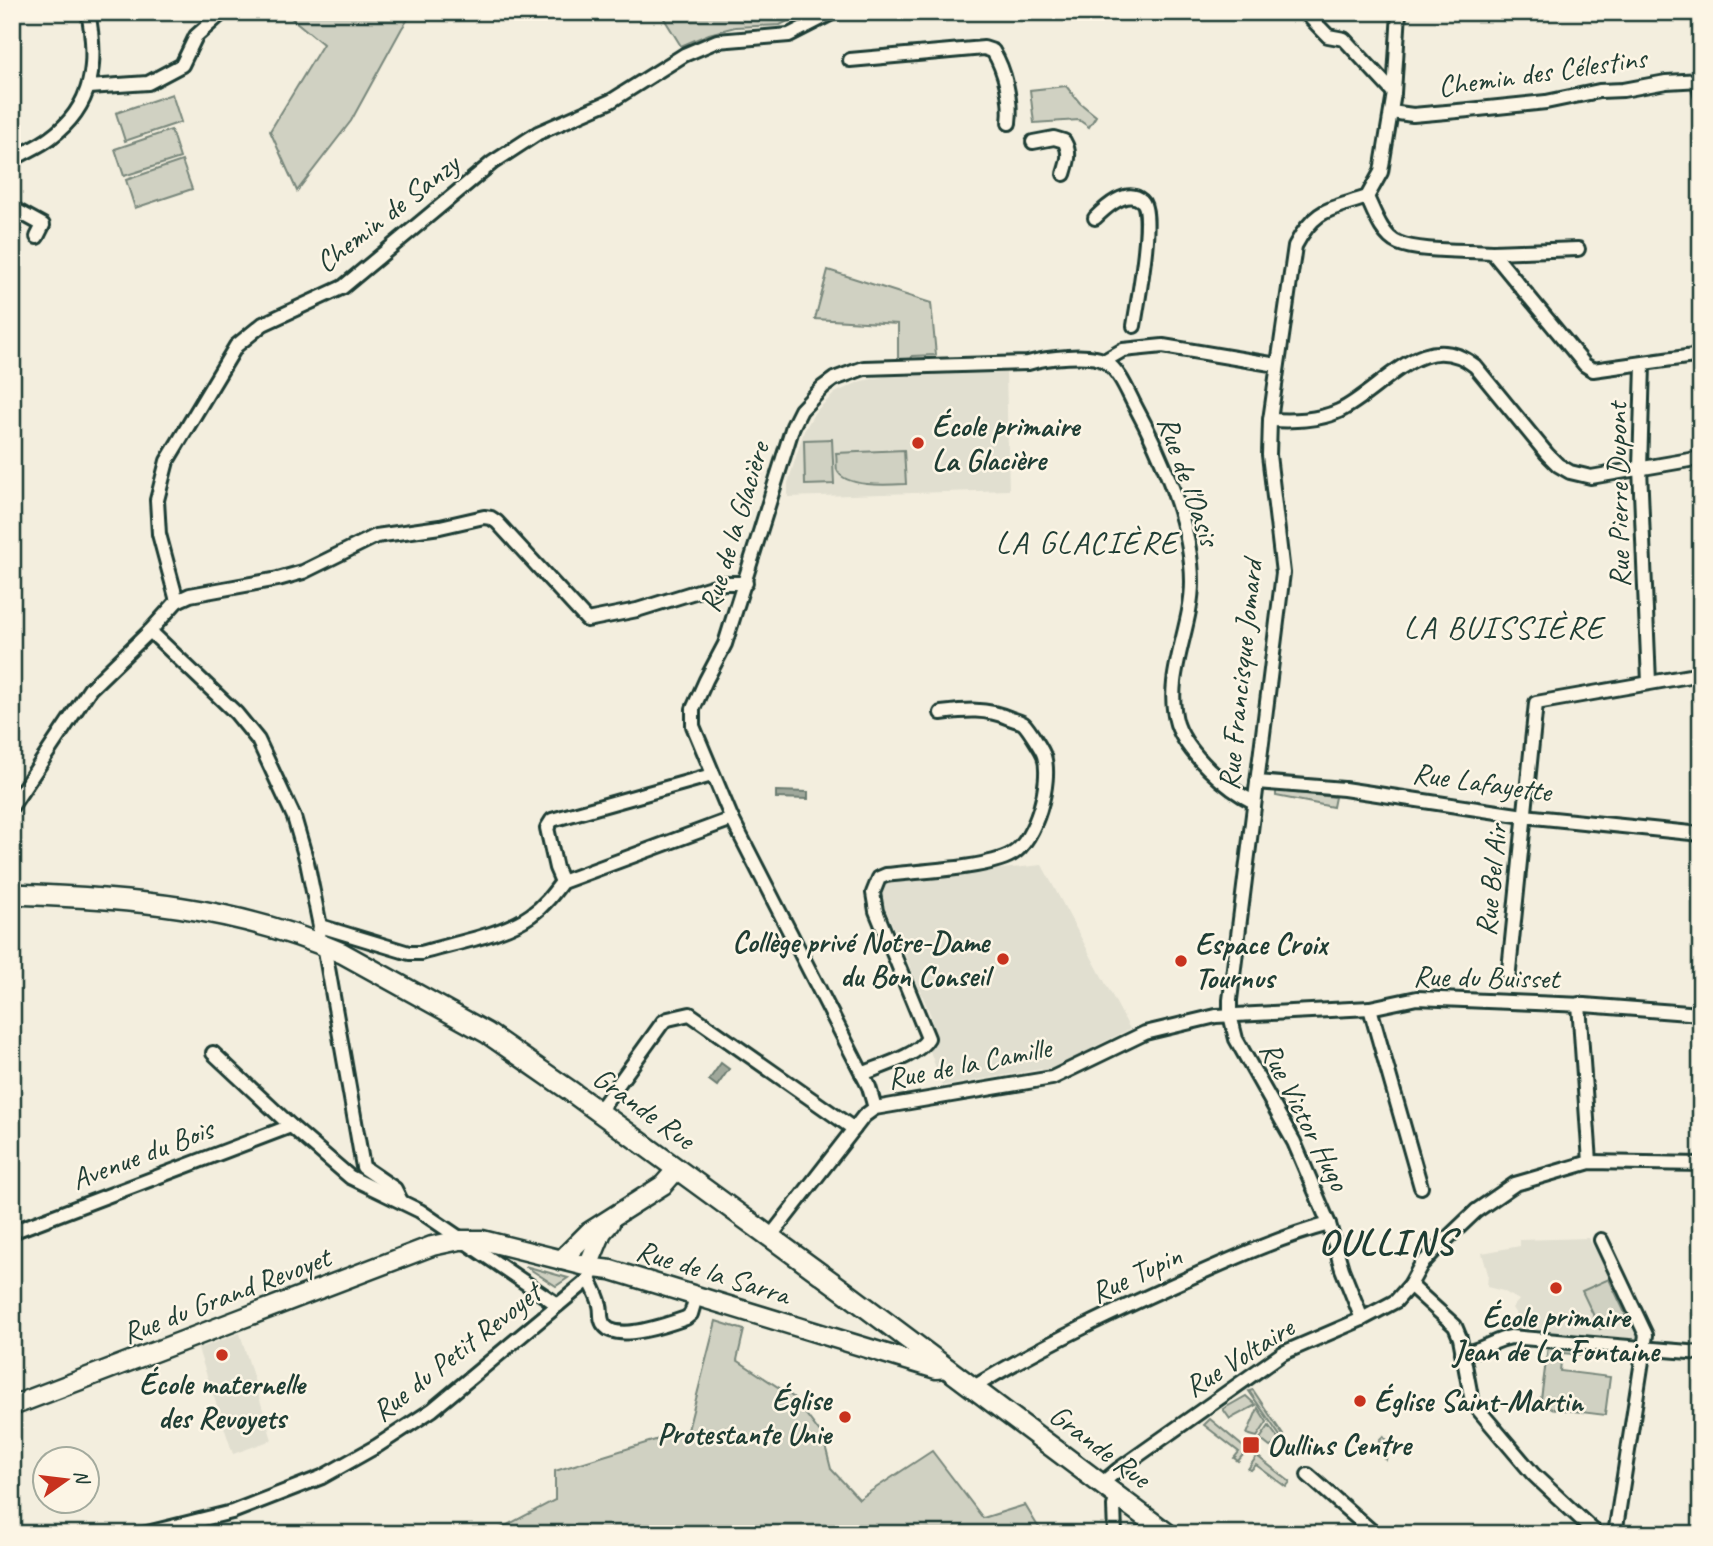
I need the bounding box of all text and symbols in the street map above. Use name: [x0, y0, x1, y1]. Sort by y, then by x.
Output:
street label: Chemin des Célestins: [1435, 38, 1651, 105]
street label: Chemin de Sanzy: [308, 143, 469, 281]
street label: Rue Pierre Dupont: [1597, 399, 1639, 588]
place label: École primaire La Glacière: [932, 407, 1081, 479]
street label: Rue de l'Oasis: [1149, 411, 1230, 554]
street label: Rue de la Glacière: [690, 435, 779, 617]
marker: École primaire La Glacière: [910, 435, 926, 451]
district label: LA GLACIÈRE: [996, 522, 1181, 563]
street label: Rue Francisque Jomard: [1209, 554, 1271, 792]
district label: LA BUISSIÈRE: [1404, 607, 1607, 648]
street label: Rue Lafayette: [1410, 753, 1556, 811]
street label: Rue Bel Air: [1466, 820, 1516, 938]
place label: Collège privé Notre-Dame du Bon Conseil: [732, 923, 995, 995]
place label: Espace Croix Tournus: [1195, 925, 1330, 997]
marker: Collège privé Notre-Dame du Bon Conseil: [995, 951, 1011, 967]
marker: Espace Croix Tournus: [1173, 953, 1189, 969]
street label: Rue du Buisset: [1413, 957, 1562, 997]
street label: Rue de la Camille: [884, 1028, 1056, 1097]
street label: Rue Victor Hugo: [1251, 1035, 1359, 1198]
street label: Grande Rue: [585, 1058, 704, 1159]
street label: Avenue du Bois: [66, 1109, 221, 1198]
district label: OULLINS: [1319, 1218, 1461, 1265]
street label: Rue de la Sarra: [632, 1231, 797, 1314]
street label: Rue Tupin: [1084, 1236, 1188, 1312]
street label: Rue du Grand Revoyet: [117, 1237, 338, 1352]
street label: Rue du Petit Revoyet: [364, 1272, 551, 1430]
marker: École primaire Jean de La Fontaine: [1548, 1280, 1564, 1296]
place label: École primaire Jean de La Fontaine: [1451, 1298, 1661, 1370]
street label: Rue Voltaire: [1177, 1307, 1303, 1405]
marker: École maternelle des Revoyets: [214, 1347, 230, 1363]
place label: École maternelle des Revoyets: [139, 1365, 307, 1437]
place label: Église Protestante Unie: [657, 1381, 833, 1453]
place label: Église Saint-Martin: [1374, 1382, 1585, 1420]
marker: Église Saint-Martin: [1352, 1393, 1368, 1409]
street label: Grande Rue: [1042, 1396, 1160, 1498]
marker: Église Protestante Unie: [837, 1409, 853, 1425]
place label: Oullins Centre: [1267, 1426, 1413, 1464]
marker: Oullins Centre: [1241, 1435, 1261, 1455]
north arrow: [32, 1444, 102, 1514]
text: N: [68, 1468, 95, 1488]

